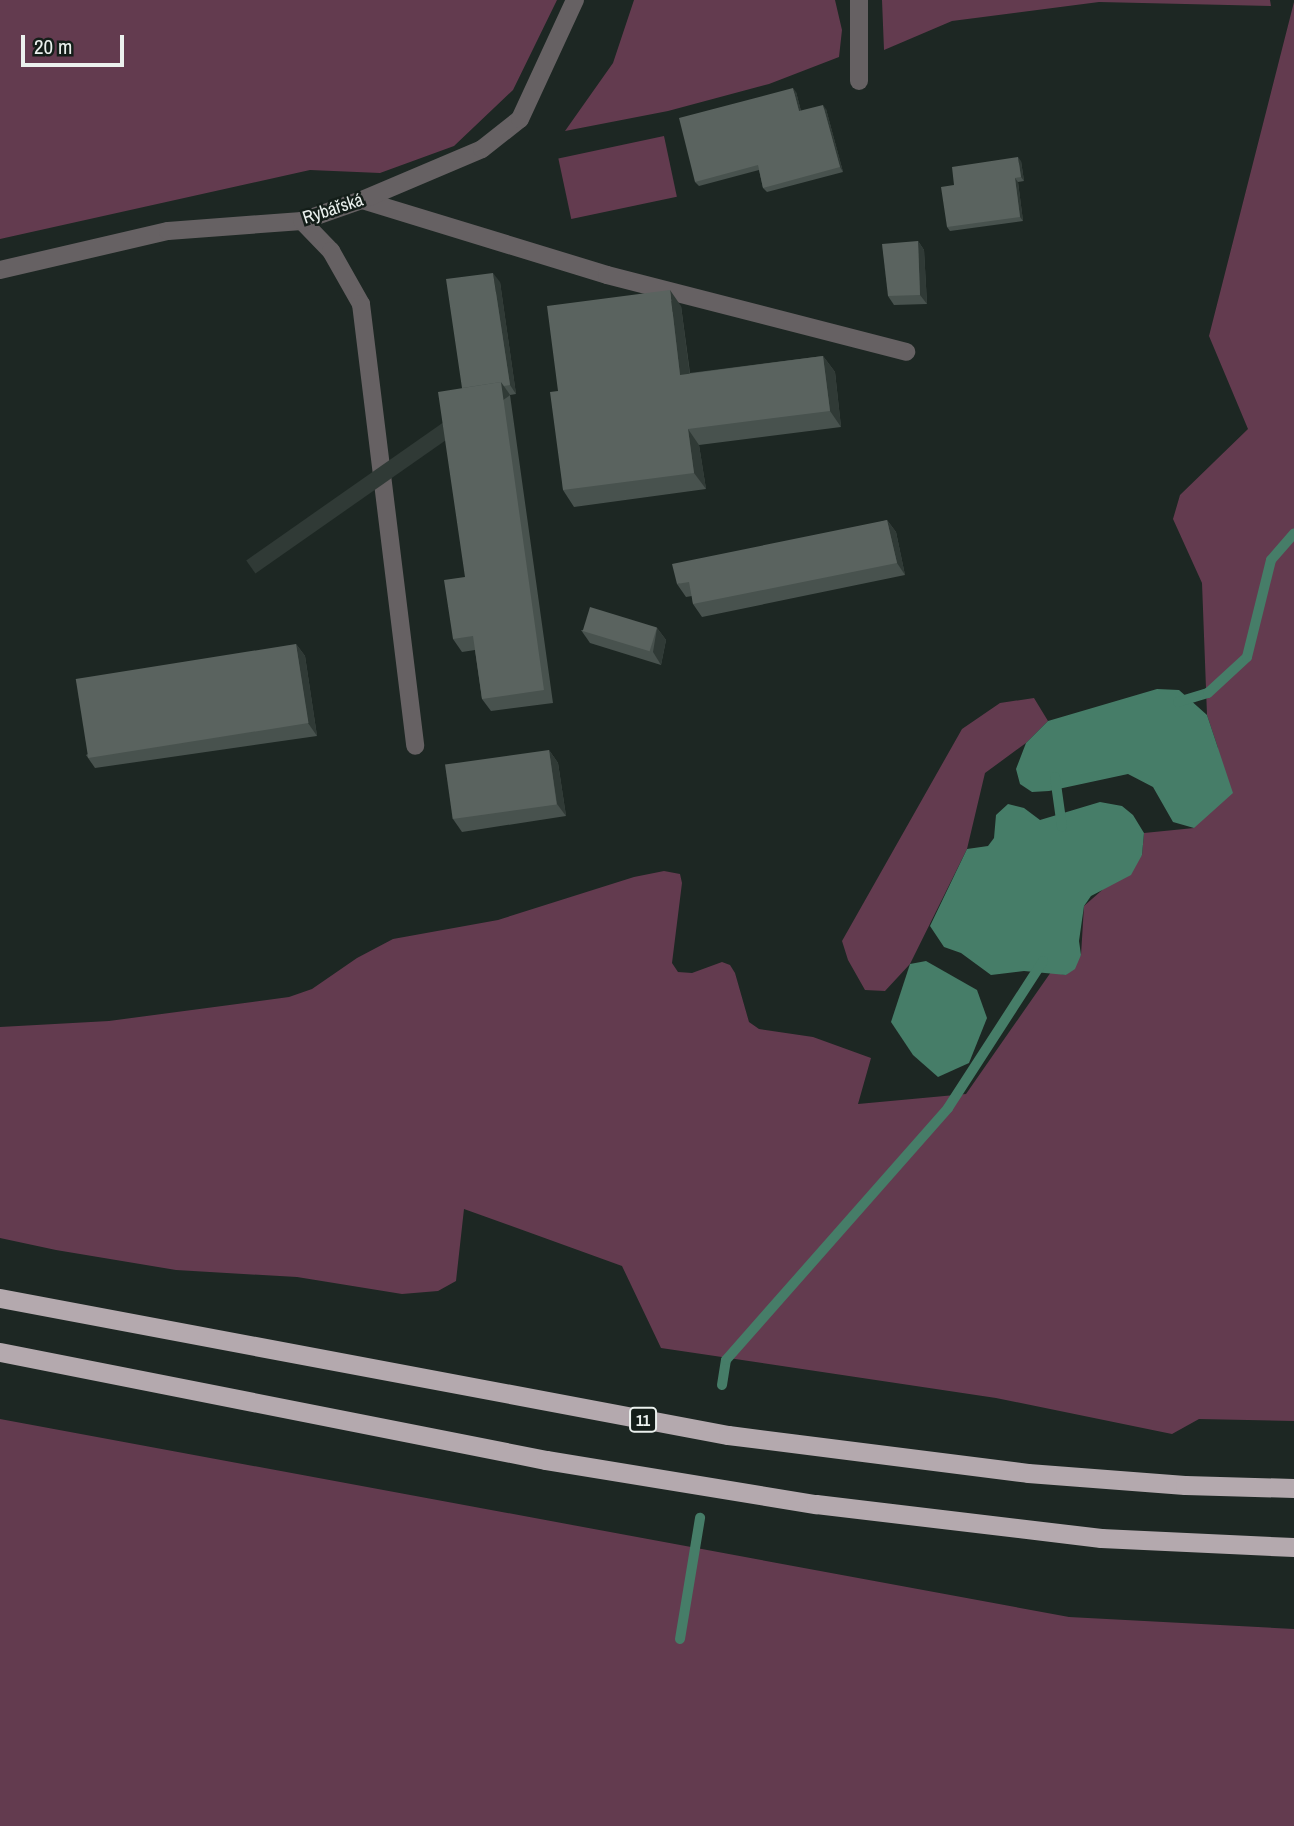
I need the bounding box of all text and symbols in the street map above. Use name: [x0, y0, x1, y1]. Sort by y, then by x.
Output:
scale bar: [24, 21, 128, 65]
text: 20 m: [34, 32, 72, 61]
street label: Rybářská: [300, 189, 366, 229]
road number: 11: [629, 1408, 657, 1432]

